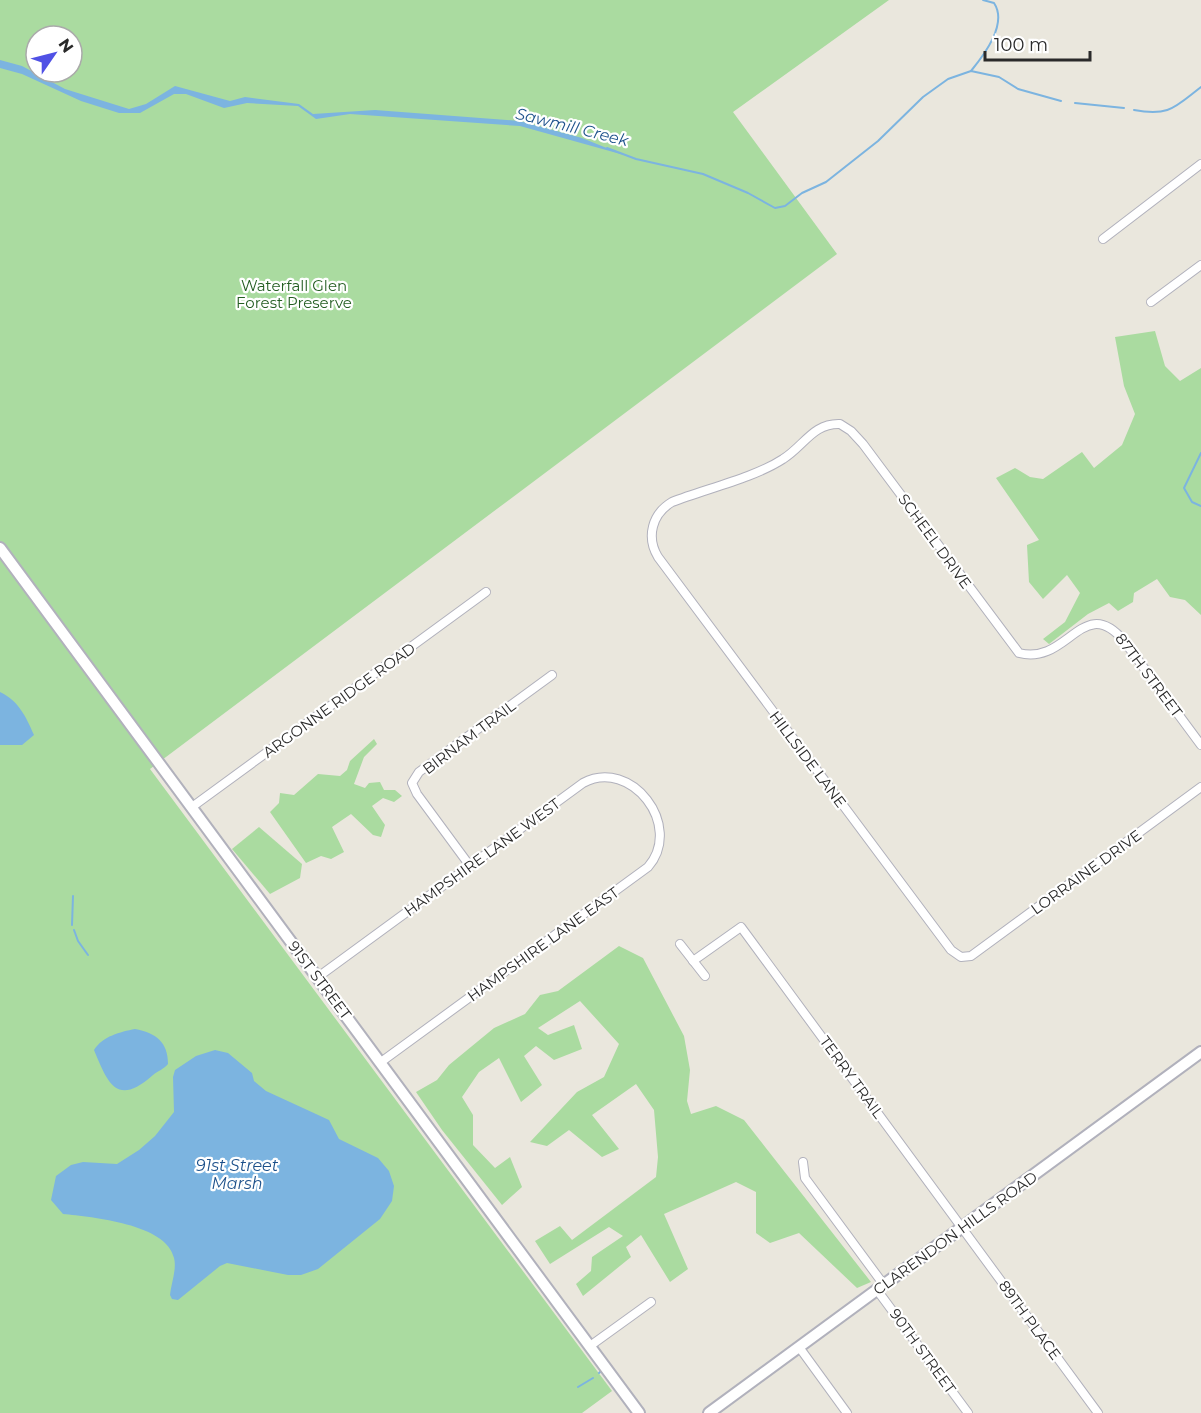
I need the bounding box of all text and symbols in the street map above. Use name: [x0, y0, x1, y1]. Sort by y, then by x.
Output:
north arrow: [24, 24, 84, 84]
scale bar: [985, 24, 1090, 62]
text: 100 m: [994, 34, 1048, 56]
text: N: [54, 35, 77, 56]
water label: Sawmill Creek: [514, 104, 632, 151]
park label: Waterfall Glen Forest Preserve: [236, 276, 352, 312]
street label: SCHEEL DRIVE: [894, 490, 976, 592]
street label: 87TH STREET: [1111, 629, 1187, 721]
street label: ARGONNE RIDGE ROAD: [259, 638, 419, 762]
street label: BIRNAM TRAIL: [419, 696, 519, 778]
street label: HILLSIDE LANE: [765, 707, 851, 811]
street label: HAMPSHIRE LANE WEST: [400, 794, 564, 920]
street label: LORRAINE DRIVE: [1027, 825, 1145, 919]
street label: HAMPSHIRE LANE EAST: [463, 882, 623, 1005]
street label: 91ST STREET: [284, 937, 356, 1023]
street label: TERRY TRAIL: [816, 1032, 888, 1122]
water label: 91st Street Marsh: [196, 1156, 279, 1193]
street label: CLARENDON HILLS ROAD: [869, 1167, 1041, 1299]
street label: 89TH PLACE: [995, 1276, 1065, 1364]
street label: 90TH STREET: [886, 1305, 961, 1398]

